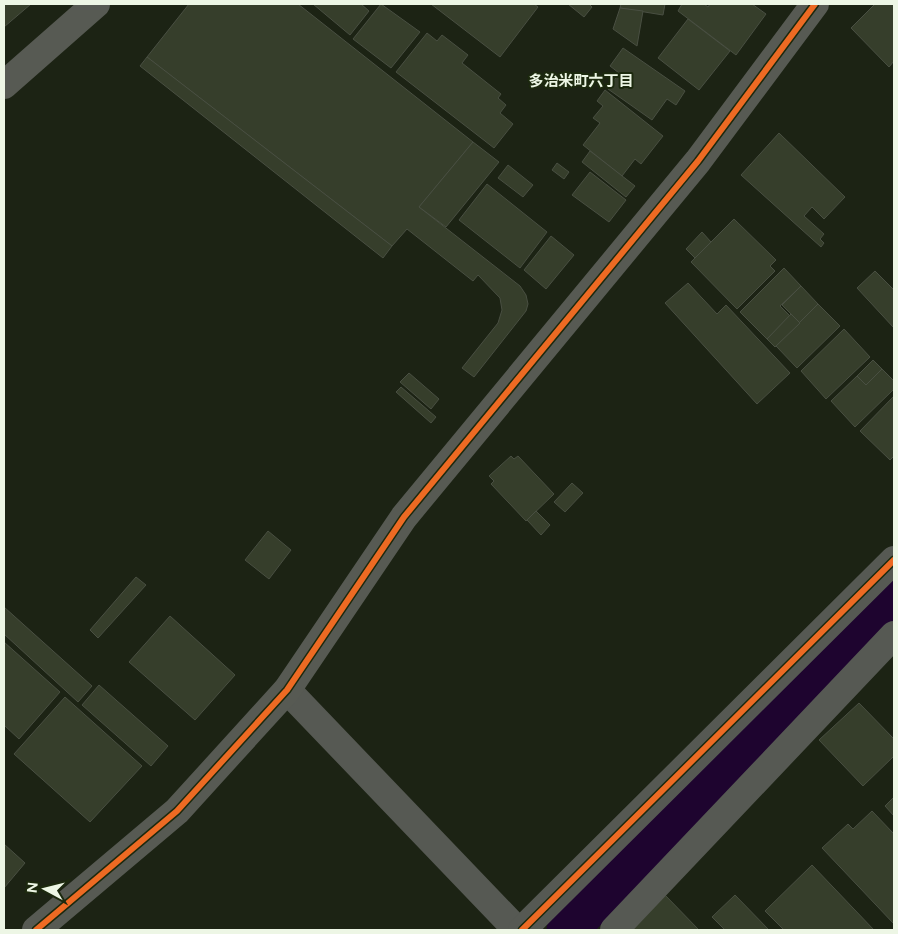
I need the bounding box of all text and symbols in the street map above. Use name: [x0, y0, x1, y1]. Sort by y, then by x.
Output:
district label: 多治米町六丁目: [528, 72, 634, 90]
north arrow: [20, 864, 70, 914]
text: N: [23, 881, 42, 894]

